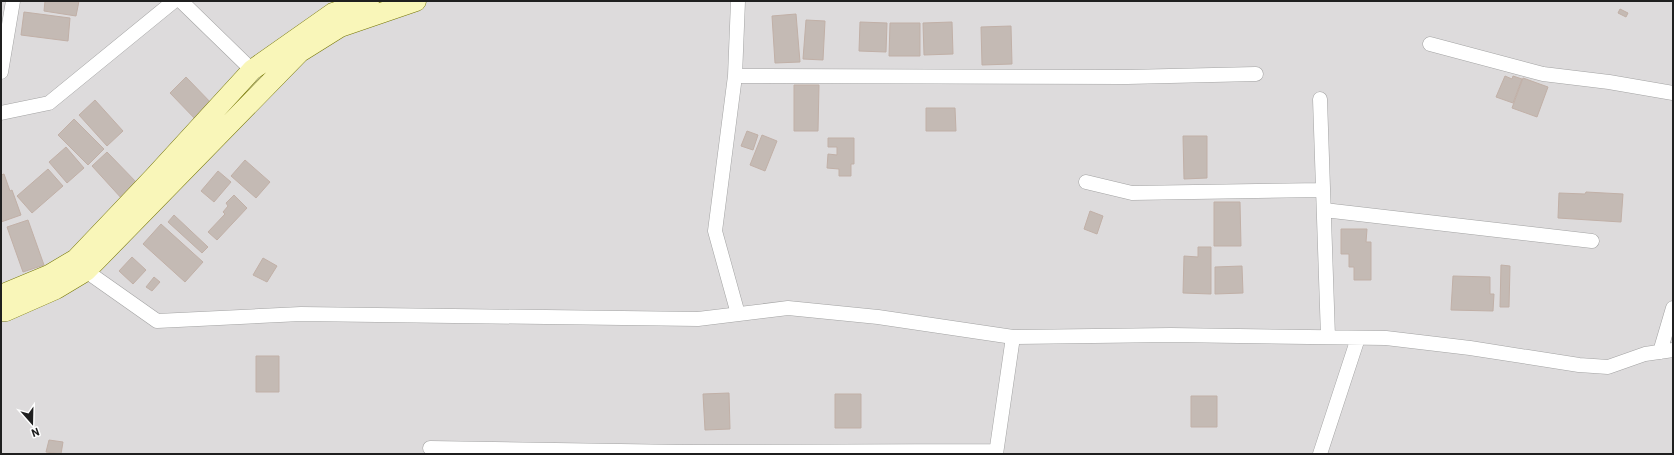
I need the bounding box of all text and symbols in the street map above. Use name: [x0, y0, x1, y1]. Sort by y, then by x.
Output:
north arrow: [12, 403, 52, 443]
text: N: [30, 426, 41, 440]

